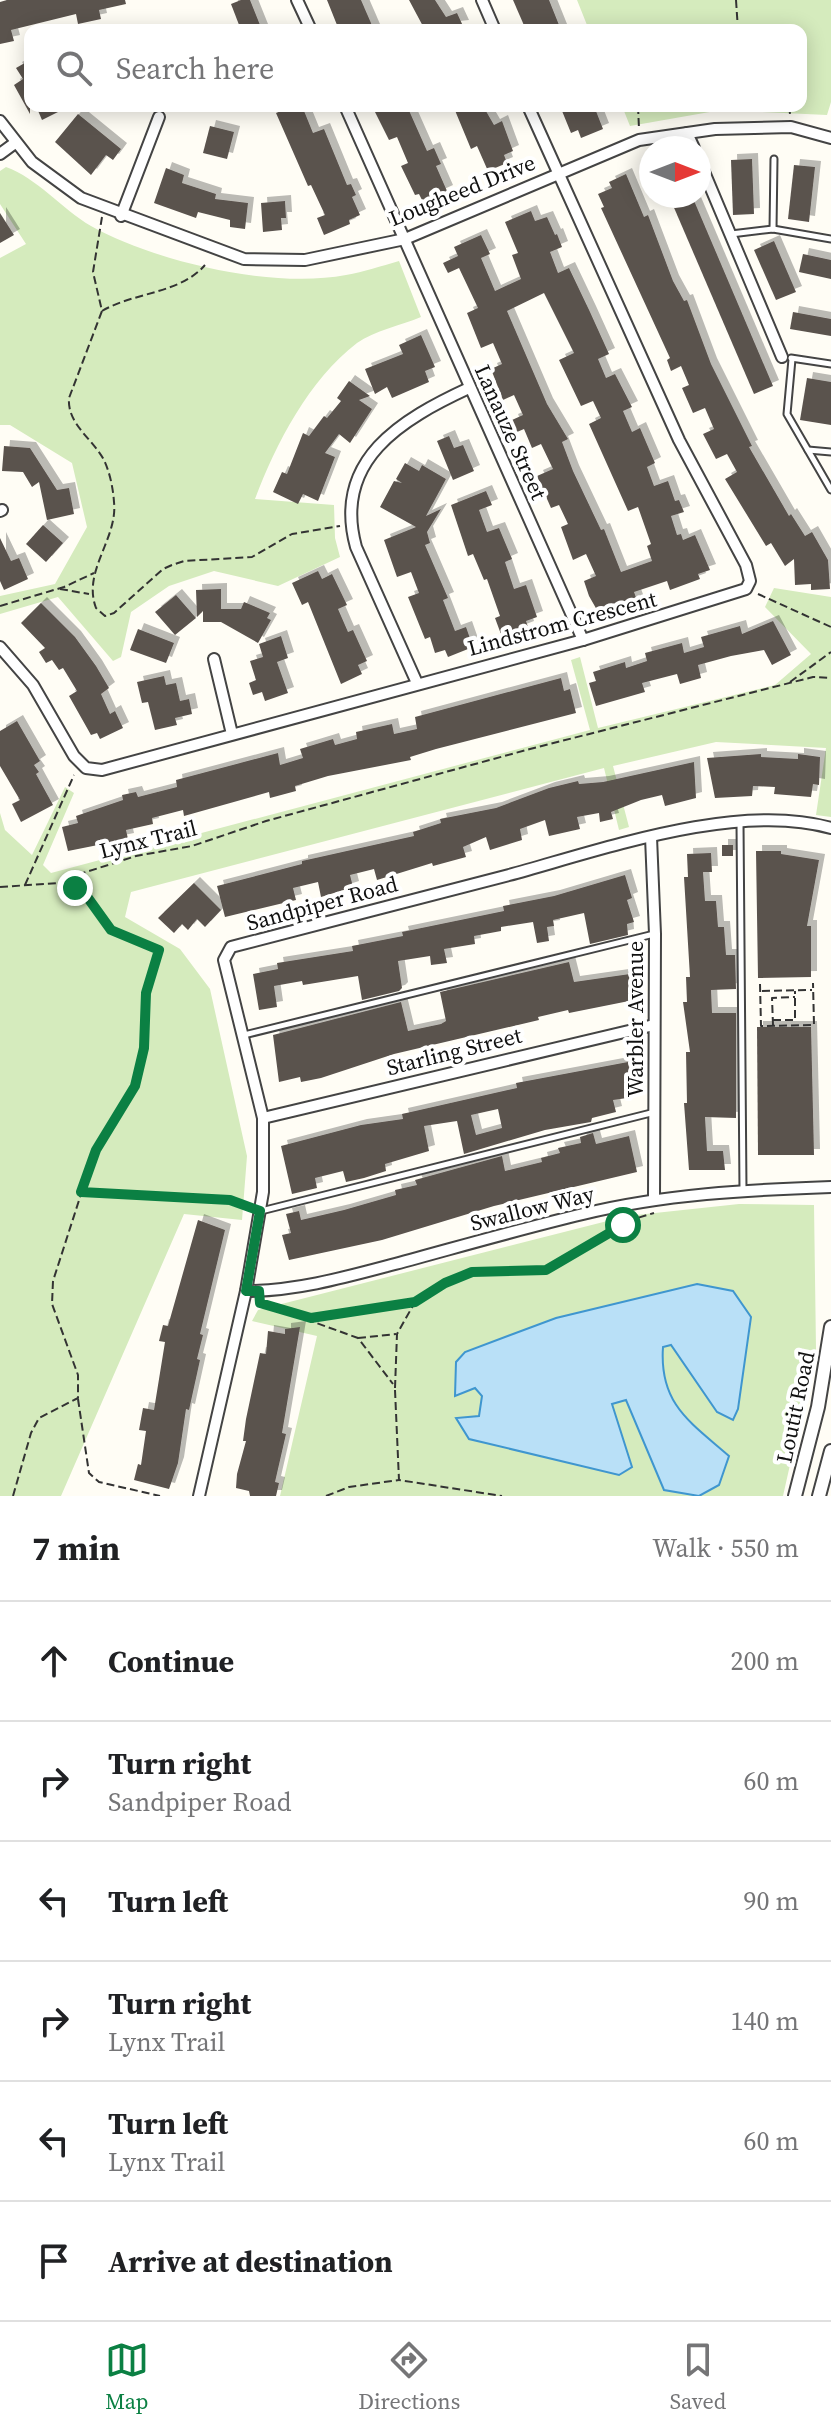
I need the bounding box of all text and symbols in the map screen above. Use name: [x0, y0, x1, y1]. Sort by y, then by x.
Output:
search box: [24, 24, 807, 112]
icon: search: [52, 46, 96, 90]
text: Search here: [116, 48, 274, 89]
north arrow: [639, 136, 711, 208]
street label: Lougheed Drive: [384, 147, 540, 233]
street label: Lanauze Street: [468, 360, 554, 505]
street label: Lindstrom Crescent: [464, 583, 661, 663]
street label: Lynx Trail: [96, 812, 200, 866]
street label: Sandpiper Road: [243, 868, 401, 938]
route end: [57, 870, 93, 906]
street label: Warbler Avenue: [620, 941, 650, 1097]
street label: Starling Street: [383, 1020, 525, 1082]
street label: Swallow Way: [467, 1178, 598, 1238]
route start: [605, 1207, 641, 1243]
street label: Loutit Road: [769, 1348, 822, 1466]
text: 7 min: [32, 1525, 120, 1571]
text: Walk · 550 m: [652, 1530, 799, 1566]
icon: ahead: [32, 1639, 76, 1683]
text: Continue: [108, 1641, 234, 1682]
text: 200 m: [731, 1643, 799, 1679]
text: Turn right: [108, 1743, 251, 1784]
icon: right: [32, 1759, 76, 1803]
text: 60 m: [744, 1763, 799, 1799]
text: Sandpiper Road: [108, 1784, 291, 1820]
icon: left: [32, 1879, 76, 1923]
text: Turn left: [108, 1881, 228, 1922]
text: 90 m: [744, 1883, 799, 1919]
text: Turn right: [108, 1983, 251, 2024]
icon: right: [32, 1999, 76, 2043]
text: 140 m: [731, 2003, 799, 2039]
text: Lynx Trail: [108, 2024, 225, 2060]
text: Turn left: [108, 2103, 228, 2144]
icon: left: [32, 2119, 76, 2163]
text: 60 m: [744, 2123, 799, 2159]
text: Lynx Trail: [108, 2144, 225, 2180]
icon: arrive: [32, 2239, 76, 2283]
text: Arrive at destination: [108, 2241, 393, 2282]
tab: Map: [105, 2338, 149, 2416]
tab: Directions: [358, 2338, 460, 2416]
tab: Saved: [670, 2338, 726, 2416]

